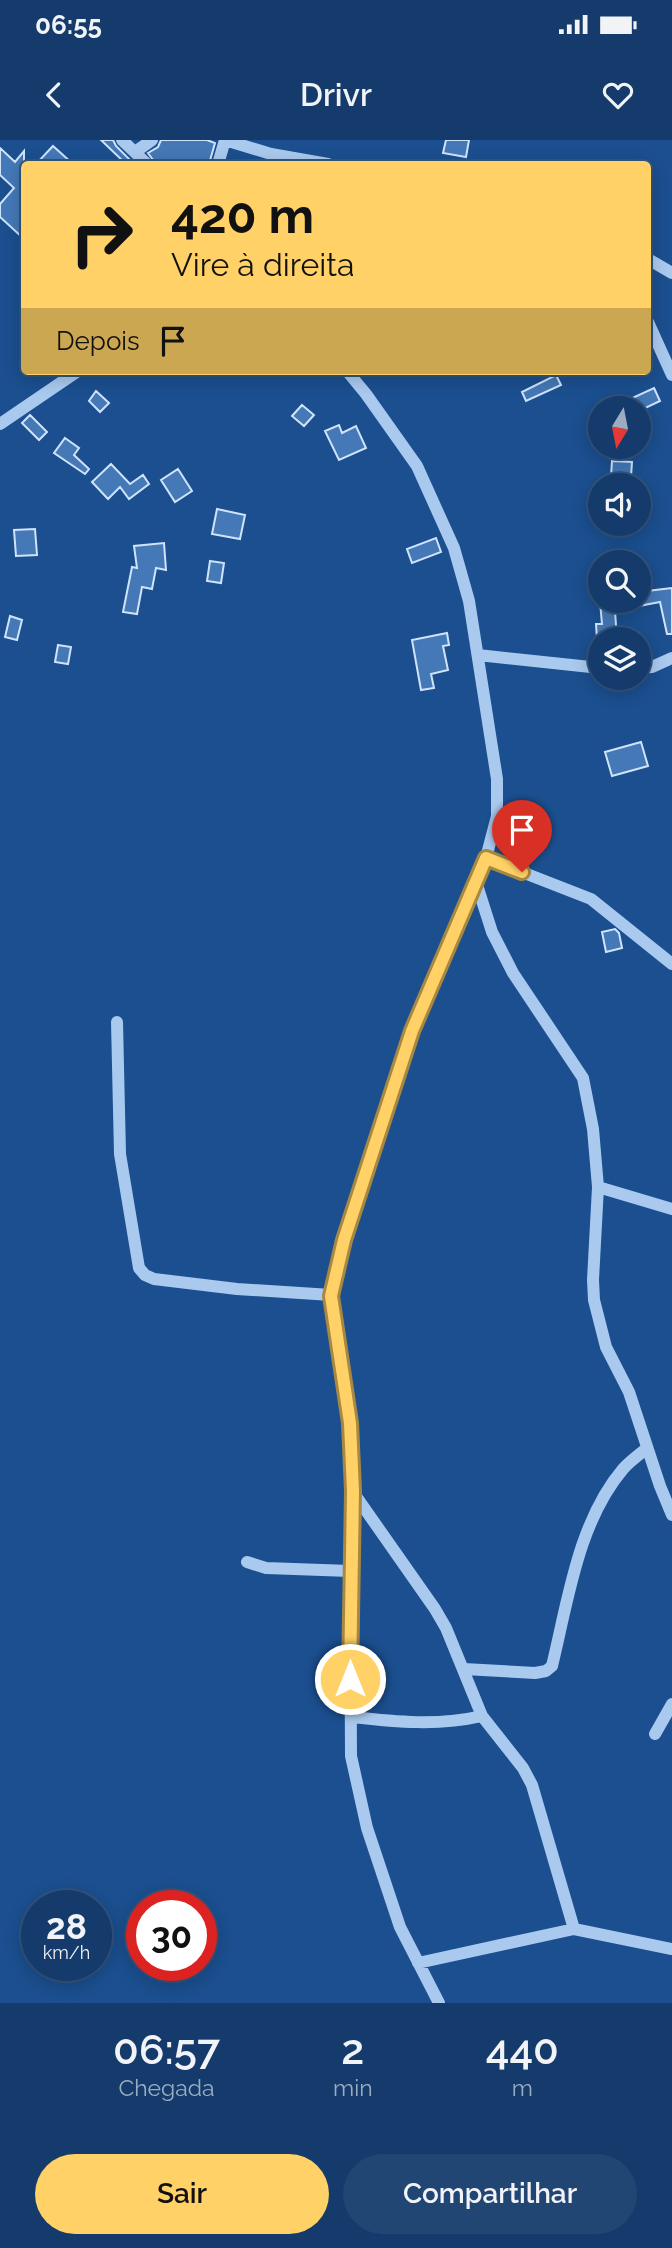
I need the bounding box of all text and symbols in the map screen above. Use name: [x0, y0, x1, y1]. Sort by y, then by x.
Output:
text: 06:55: [35, 10, 102, 40]
icon: back: [35, 76, 73, 114]
text: Drivr: [300, 76, 372, 113]
icon: heart: [599, 76, 637, 114]
text: 420 m: [171, 187, 314, 244]
icon: right: [56, 189, 147, 280]
text: Vire à direita: [171, 246, 354, 283]
icon: arrive: [154, 322, 192, 360]
text: Depois: [56, 326, 140, 356]
north arrow: [588, 396, 651, 458]
map controls: [588, 396, 651, 690]
button: sound: [588, 473, 651, 536]
button: search: [588, 550, 651, 613]
button: layers: [588, 627, 651, 690]
pin: [492, 800, 552, 872]
icon: arrive: [503, 811, 541, 849]
position arrow: [313, 1642, 387, 1716]
speed limit sign: 30: [126, 1890, 217, 1981]
text: 28: [46, 1906, 87, 1947]
text: km/h: [43, 1942, 90, 1963]
text: 06:57: [113, 2025, 220, 2074]
text: 2: [341, 2025, 364, 2074]
text: 440: [486, 2025, 559, 2074]
text: Chegada: [118, 2074, 215, 2101]
text: min: [333, 2074, 373, 2101]
text: m: [512, 2074, 533, 2101]
button: Sair: [35, 2154, 329, 2234]
button: Compartilhar: [343, 2154, 637, 2234]

